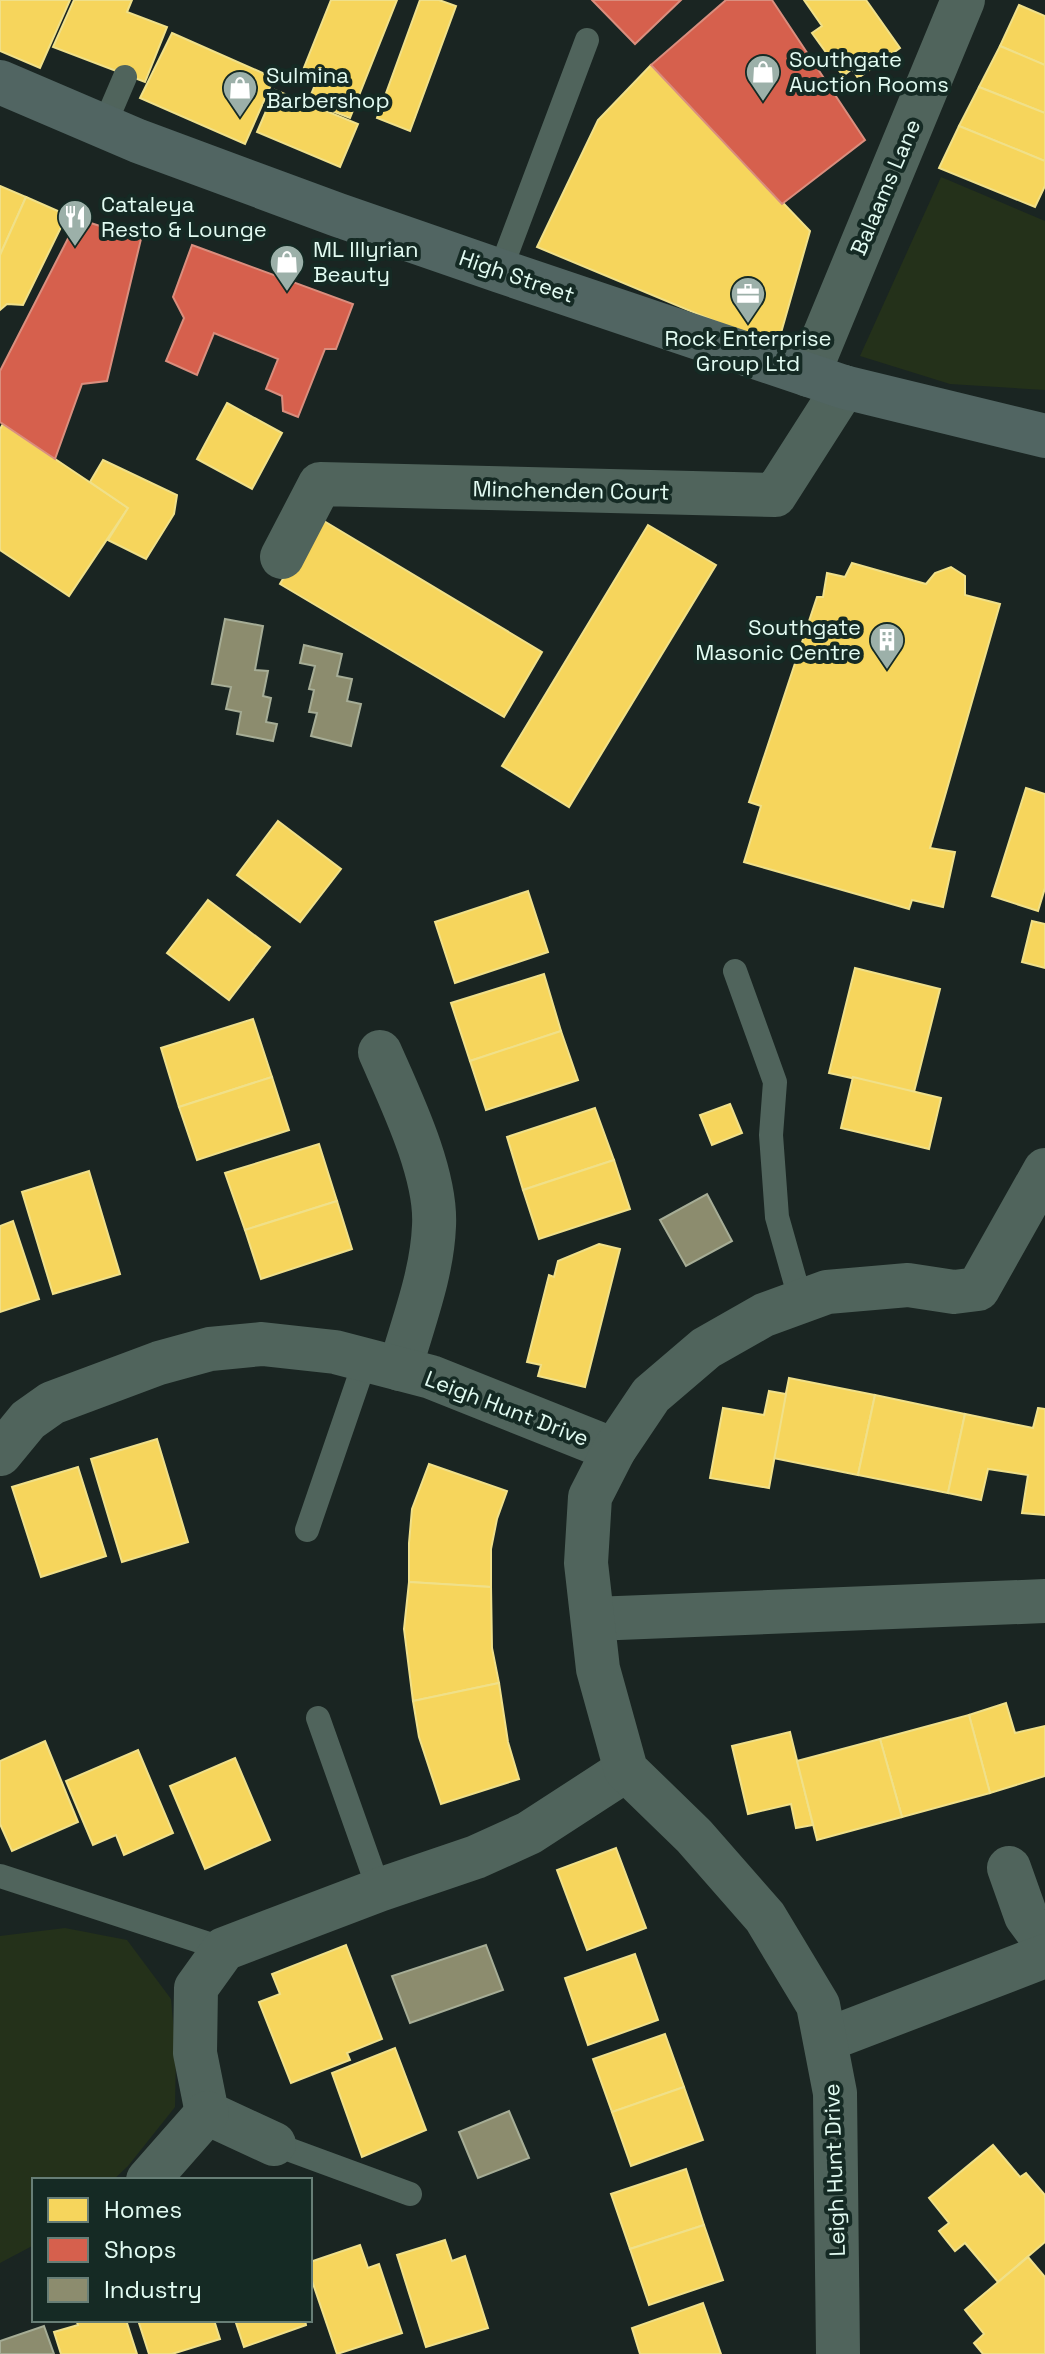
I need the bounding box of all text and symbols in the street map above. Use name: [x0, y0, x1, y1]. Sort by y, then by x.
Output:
place label: Southgate Auction Rooms: [789, 45, 949, 98]
shop icon: Southgate Auction Rooms: [744, 53, 782, 103]
place label: Sulmina Barbershop: [266, 61, 390, 114]
shop icon: Sulmina Barbershop: [221, 69, 259, 119]
street label: Balaams Lane: [844, 115, 926, 259]
place label: Cataleya Resto & Lounge: [101, 190, 267, 243]
restaurant icon: Cataleya Resto & Lounge: [56, 198, 94, 248]
place label: ML Illyrian Beauty: [313, 235, 419, 288]
shop icon: ML Illyrian Beauty: [268, 243, 306, 293]
street label: High Street: [456, 243, 578, 309]
office icon: Rock Enterprise Group Ltd: [729, 275, 767, 325]
place label: Rock Enterprise Group Ltd: [664, 324, 832, 377]
street label: Minchenden Court: [472, 474, 670, 506]
place label: Southgate Masonic Centre: [695, 613, 861, 666]
building icon: Southgate Masonic Centre: [868, 621, 906, 671]
street label: Leigh Hunt Drive: [421, 1364, 593, 1452]
street label: Leigh Hunt Drive: [817, 2083, 851, 2257]
legend: [32, 2178, 312, 2322]
text: Homes: [104, 2194, 182, 2225]
text: Shops: [104, 2234, 176, 2265]
text: Industry: [104, 2274, 202, 2305]

